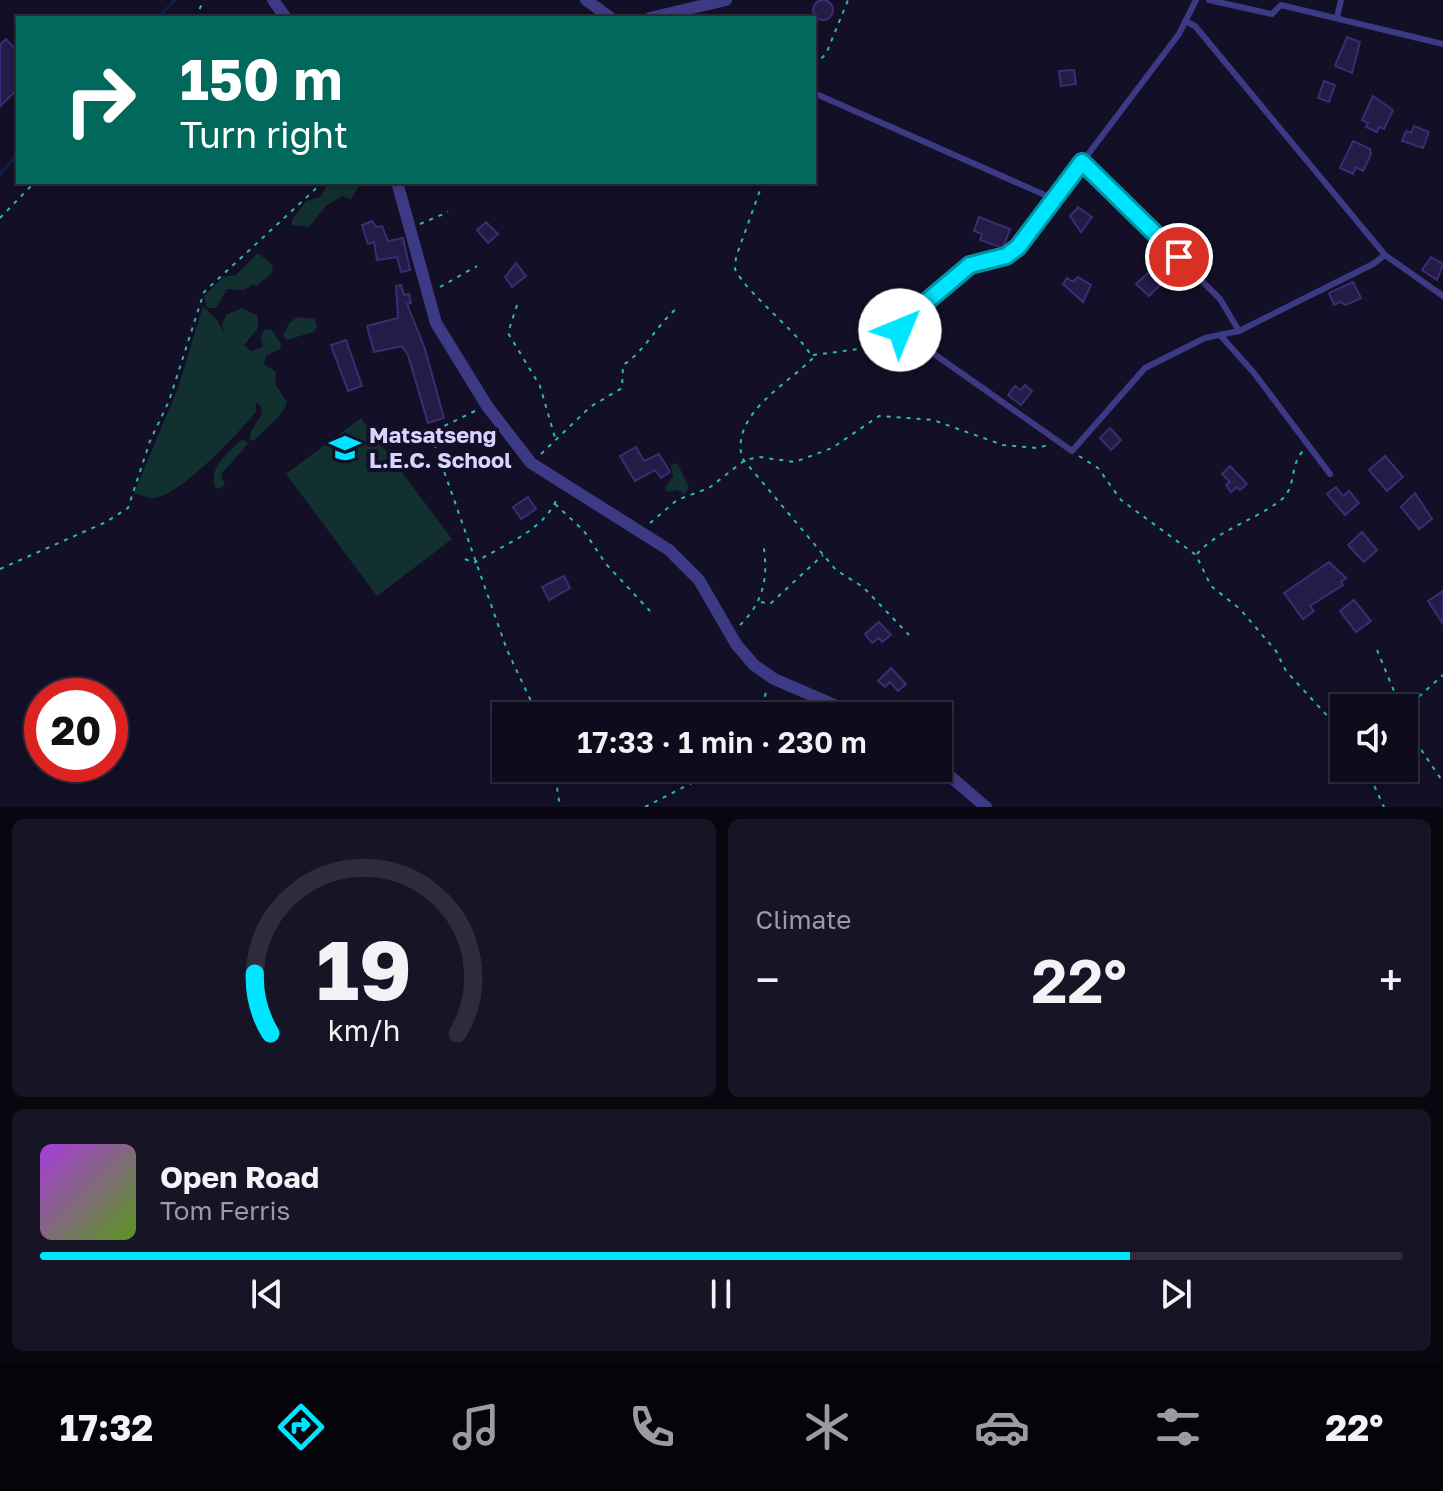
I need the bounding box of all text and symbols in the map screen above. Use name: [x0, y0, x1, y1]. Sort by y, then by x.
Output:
text: 150 m: [180, 45, 342, 112]
icon: right: [48, 48, 152, 152]
text: Turn right: [180, 113, 348, 156]
pin: [1145, 223, 1213, 291]
icon: arrive: [1157, 235, 1201, 279]
position arrow: [858, 288, 942, 372]
place label: Matsatseng L.E.C. School: [369, 421, 512, 473]
school or university icon: Matsatseng L.E.C. School: [328, 431, 362, 465]
speed limit sign: 20: [24, 678, 128, 782]
map controls: [1330, 694, 1418, 782]
button: sound: [1330, 694, 1418, 782]
text: 17:33 · 1 min · 230 m: [577, 724, 867, 760]
text: Climate: [756, 904, 851, 935]
text: 19: [316, 918, 412, 1018]
text: 22°: [1032, 944, 1127, 1016]
text: −: [756, 953, 780, 1006]
text: +: [1379, 953, 1403, 1006]
text: km/h: [327, 1013, 400, 1047]
text: Open Road: [160, 1159, 319, 1195]
text: Tom Ferris: [160, 1195, 290, 1226]
icon: previous: [245, 1272, 289, 1316]
icon: pause: [699, 1272, 743, 1316]
icon: next: [1154, 1272, 1198, 1316]
icon: directions: [273, 1399, 329, 1455]
icon: music: [448, 1399, 504, 1455]
icon: phone: [624, 1399, 680, 1455]
icon: climate: [799, 1399, 855, 1455]
icon: car: [974, 1399, 1030, 1455]
icon: filters: [1150, 1399, 1206, 1455]
text: 17:32: [60, 1406, 153, 1449]
text: 22°: [1325, 1406, 1383, 1449]

